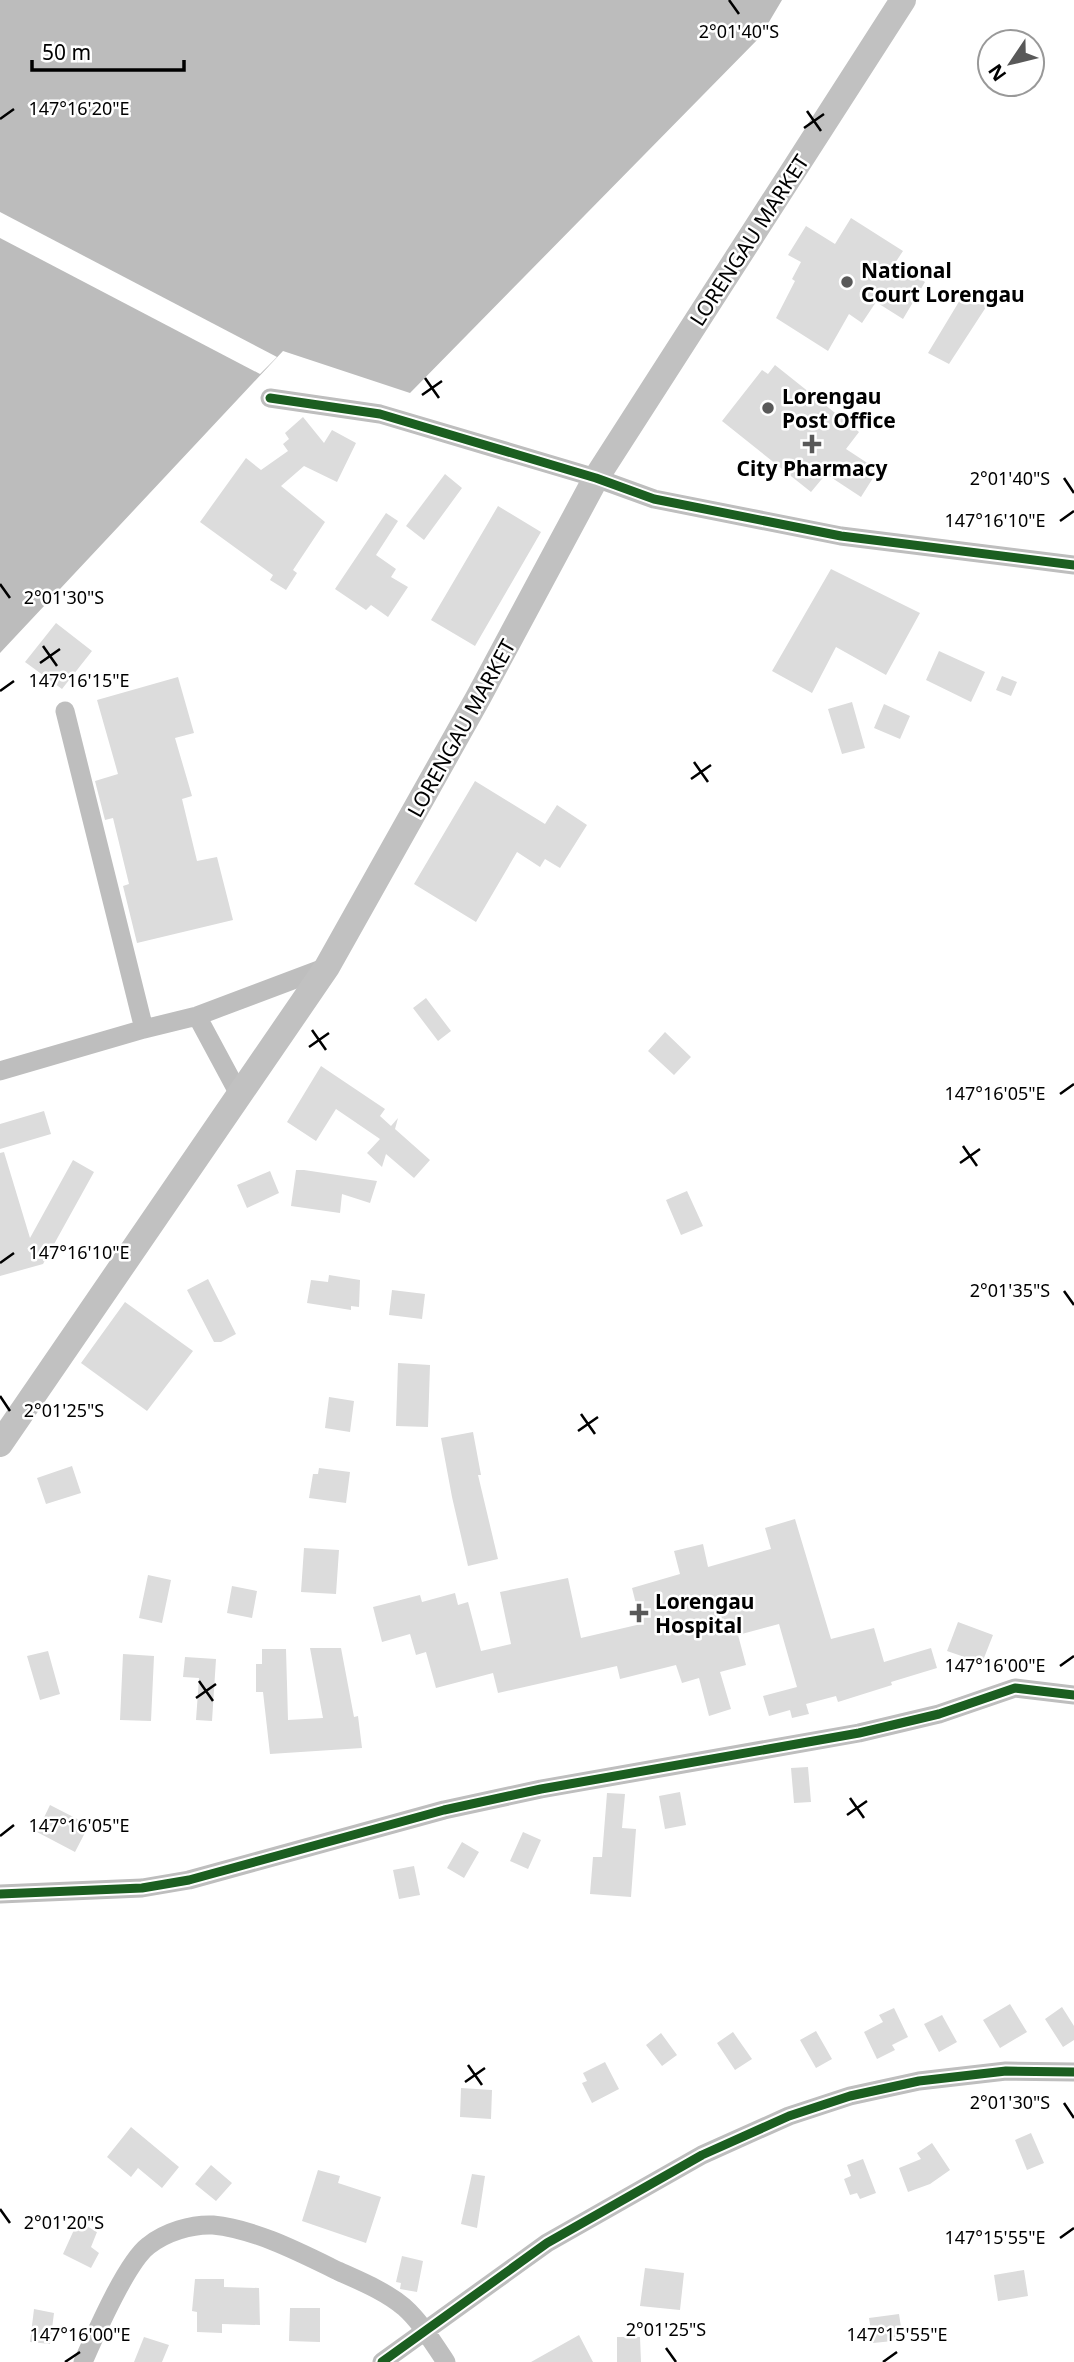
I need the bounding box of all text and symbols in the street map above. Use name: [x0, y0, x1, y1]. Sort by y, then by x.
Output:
text: 2°01'40"S: [699, 19, 779, 43]
scale bar: [32, 28, 184, 72]
north arrow: [976, 28, 1046, 98]
text: 50 m: [42, 38, 91, 66]
text: N: [982, 59, 1012, 87]
text: 147°16'20"E: [28, 96, 130, 120]
street label: LORENGAU MARKET: [683, 149, 815, 331]
place label: National Court Lorengau: [861, 256, 1025, 308]
marker: National Court Lorengau: [839, 274, 855, 290]
place label: Lorengau Post Office: [782, 382, 896, 434]
marker: Lorengau Post Office: [760, 400, 776, 416]
marker: City Pharmacy: [804, 436, 820, 452]
place label: City Pharmacy: [737, 454, 887, 482]
text: 2°01'40"S: [970, 466, 1050, 490]
text: 147°16'10"E: [944, 508, 1046, 532]
text: 2°01'30"S: [24, 585, 104, 609]
street label: LORENGAU MARKET: [400, 634, 522, 822]
text: 147°16'15"E: [28, 668, 130, 692]
text: 147°16'05"E: [944, 1081, 1046, 1105]
text: 147°16'10"E: [28, 1240, 130, 1264]
text: 2°01'35"S: [970, 1278, 1050, 1302]
text: 2°01'25"S: [24, 1398, 104, 1422]
place label: Lorengau Hospital: [655, 1587, 755, 1639]
marker: Lorengau Hospital: [629, 1603, 649, 1623]
text: 147°16'00"E: [944, 1653, 1046, 1677]
text: 147°16'05"E: [28, 1813, 130, 1837]
text: 2°01'30"S: [970, 2090, 1050, 2114]
text: 2°01'20"S: [24, 2210, 104, 2234]
text: 147°15'55"E: [944, 2225, 1046, 2249]
text: 2°01'25"S: [626, 2317, 706, 2341]
text: 147°16'00"E: [29, 2322, 131, 2346]
text: 147°15'55"E: [846, 2322, 948, 2346]

